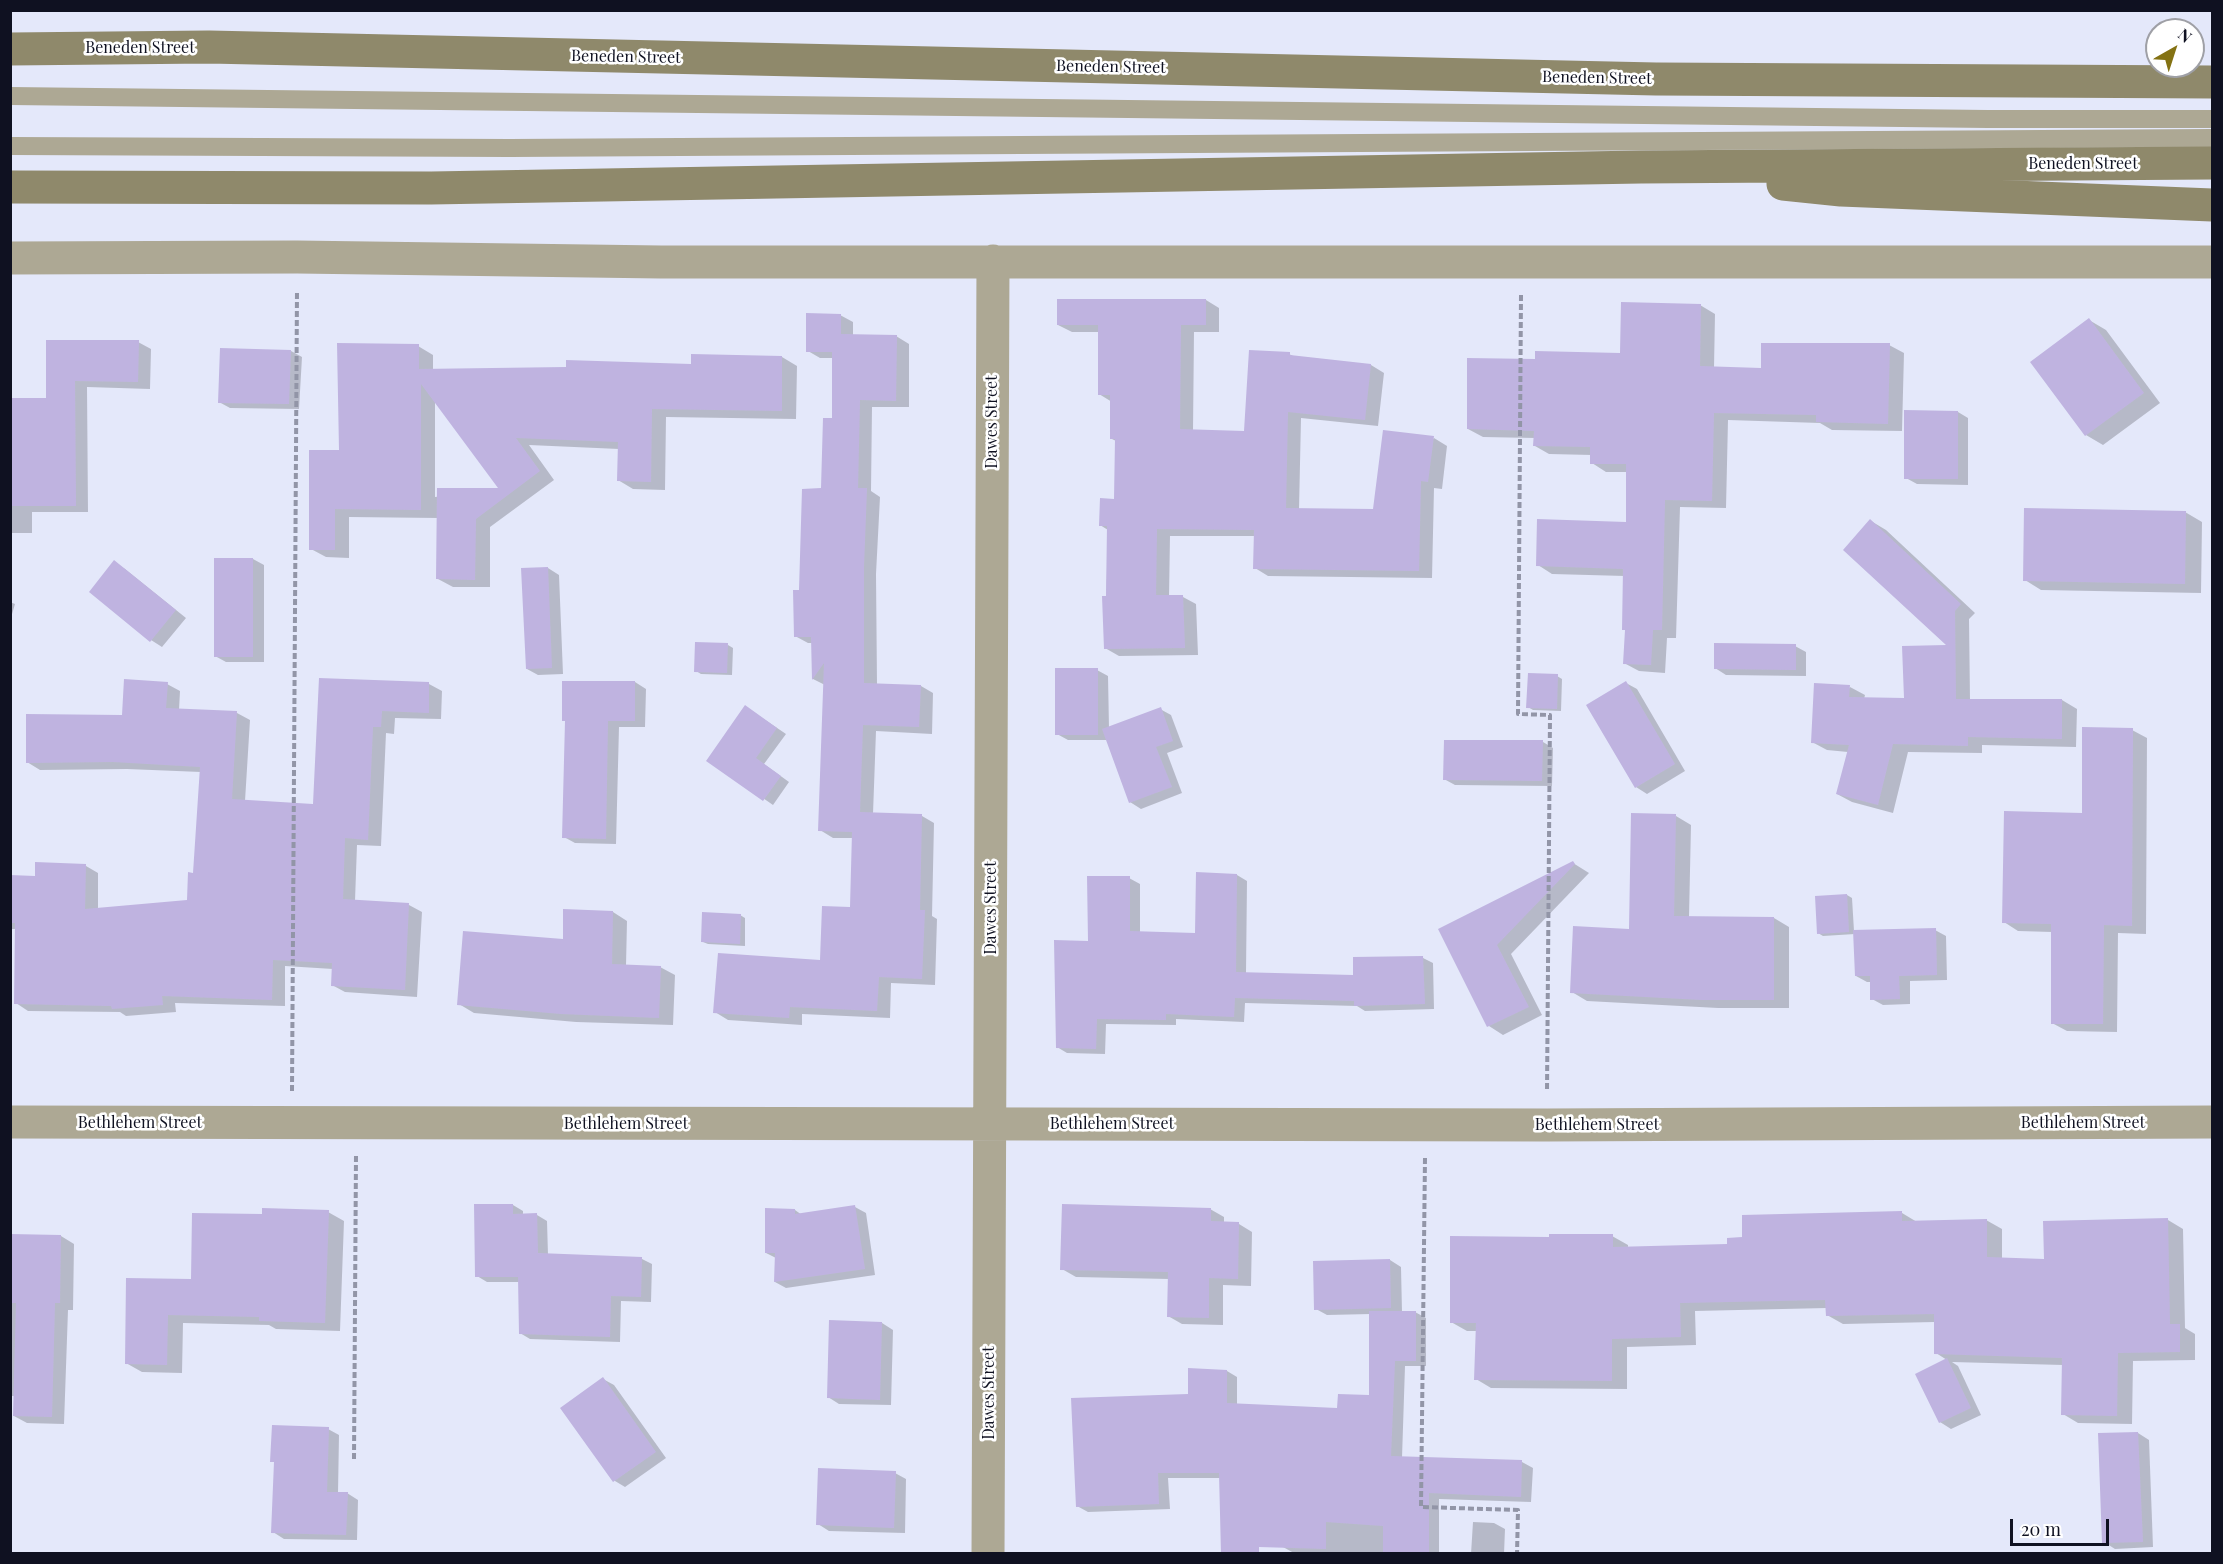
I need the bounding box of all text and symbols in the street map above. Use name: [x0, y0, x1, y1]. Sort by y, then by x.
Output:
north arrow: [2145, 18, 2205, 78]
text: N: [2174, 23, 2196, 47]
street label: Beneden Street: [85, 38, 195, 58]
street label: Beneden Street: [571, 46, 681, 68]
street label: Beneden Street: [1056, 56, 1166, 78]
street label: Beneden Street: [1542, 67, 1652, 89]
street label: Beneden Street: [2028, 154, 2138, 174]
street label: Dawes Street: [982, 375, 1002, 469]
street label: Dawes Street: [981, 861, 1001, 955]
street label: Bethlehem Street: [78, 1113, 202, 1133]
street label: Bethlehem Street: [2021, 1113, 2145, 1133]
street label: Bethlehem Street: [564, 1114, 688, 1134]
street label: Bethlehem Street: [1050, 1114, 1174, 1134]
street label: Bethlehem Street: [1535, 1115, 1659, 1135]
street label: Dawes Street: [979, 1346, 999, 1440]
scale bar: [2013, 1507, 2112, 1545]
text: 20 m: [2021, 1517, 2061, 1541]

